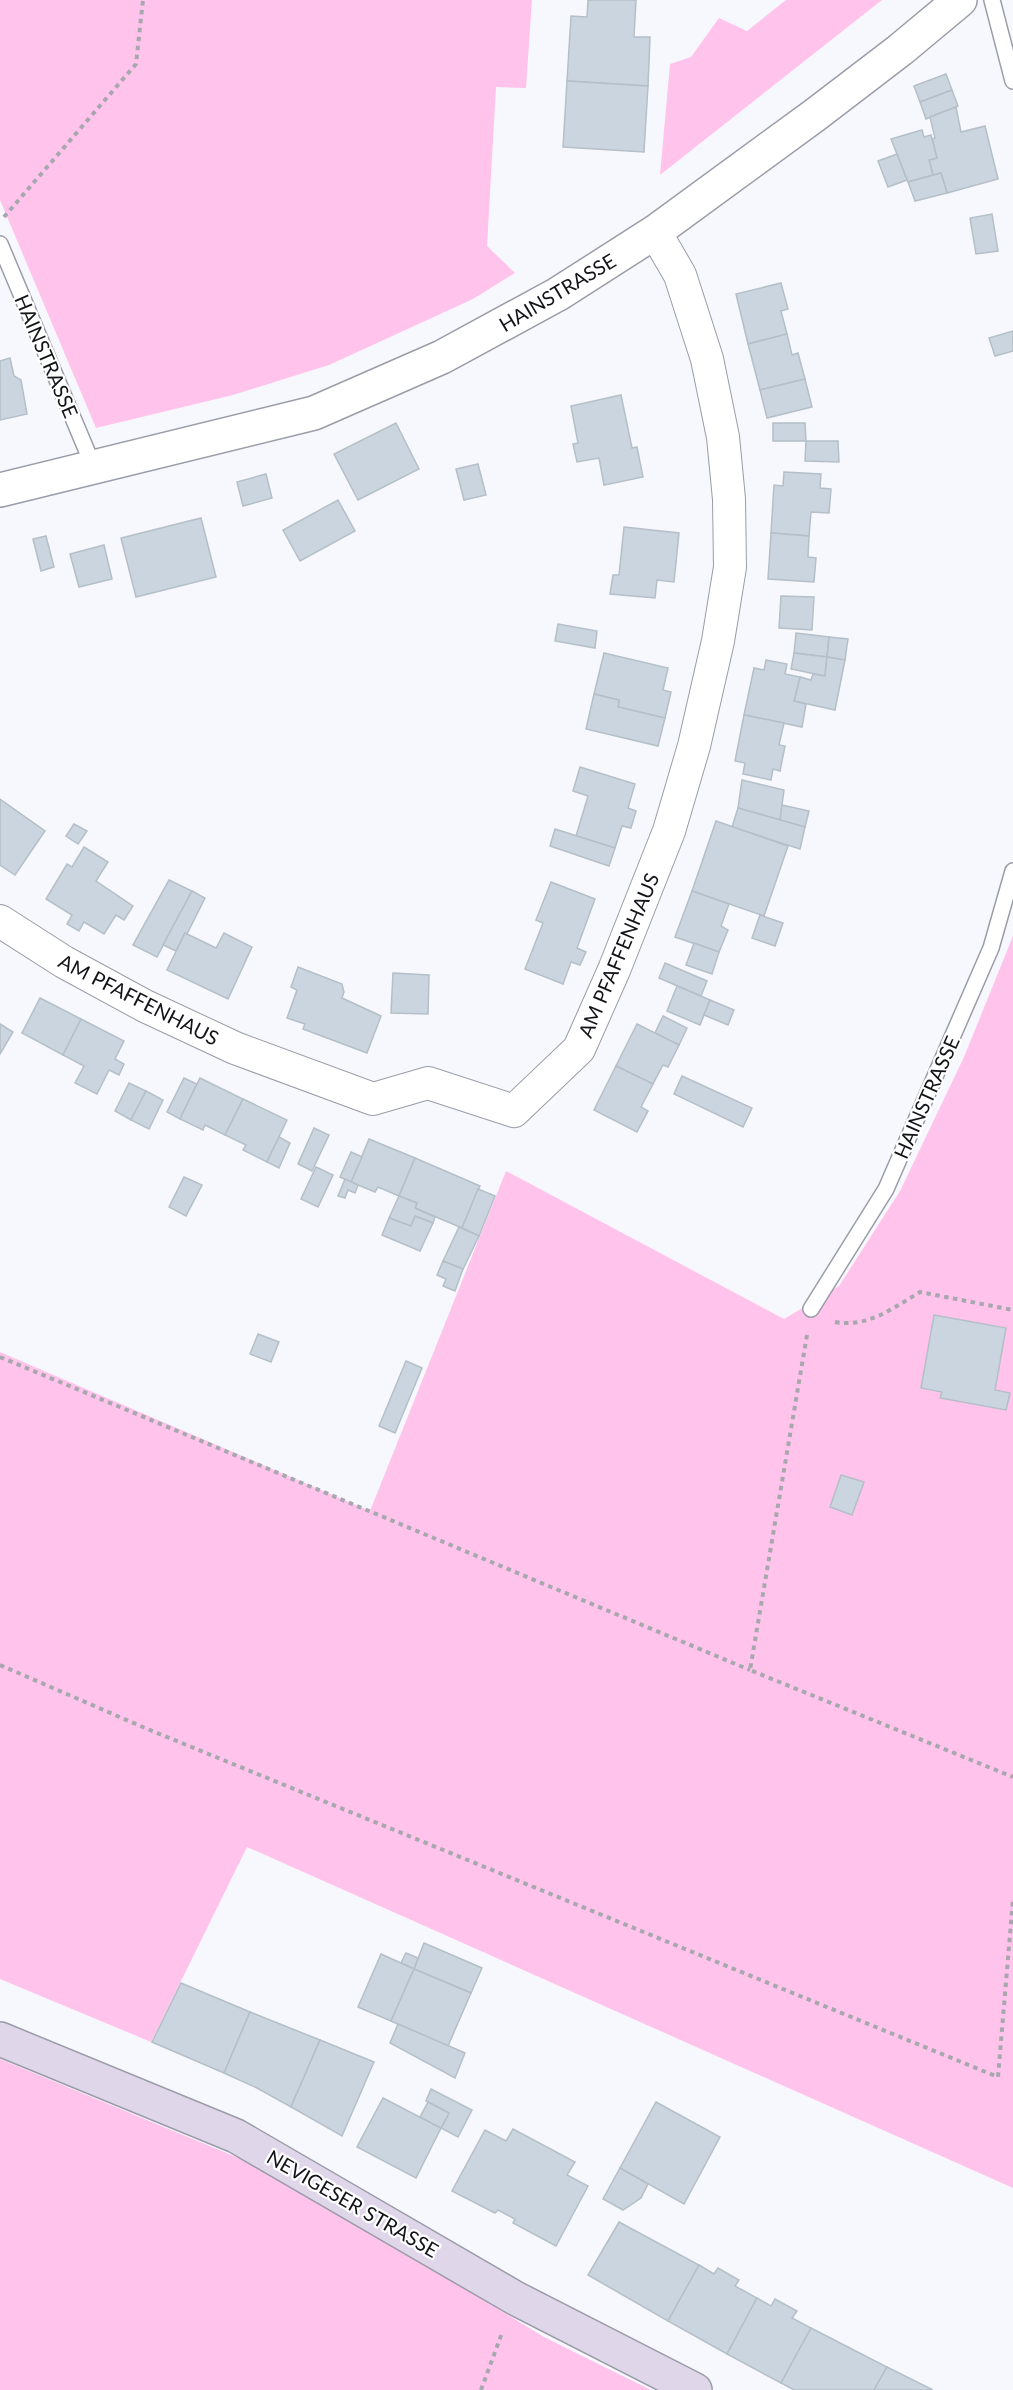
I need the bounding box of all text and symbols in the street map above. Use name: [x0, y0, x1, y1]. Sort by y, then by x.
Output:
street label: HAINSTRASSE: [494, 248, 620, 336]
street label: HAINSTRASSE: [10, 291, 84, 421]
street label: AM PFAFFENHAUS: [572, 869, 664, 1041]
street label: AM PFAFFENHAUS: [55, 948, 223, 1050]
street label: HAINSTRASSE: [888, 1032, 964, 1162]
street label: NEVIGESER STRASSE: [263, 2144, 443, 2262]

